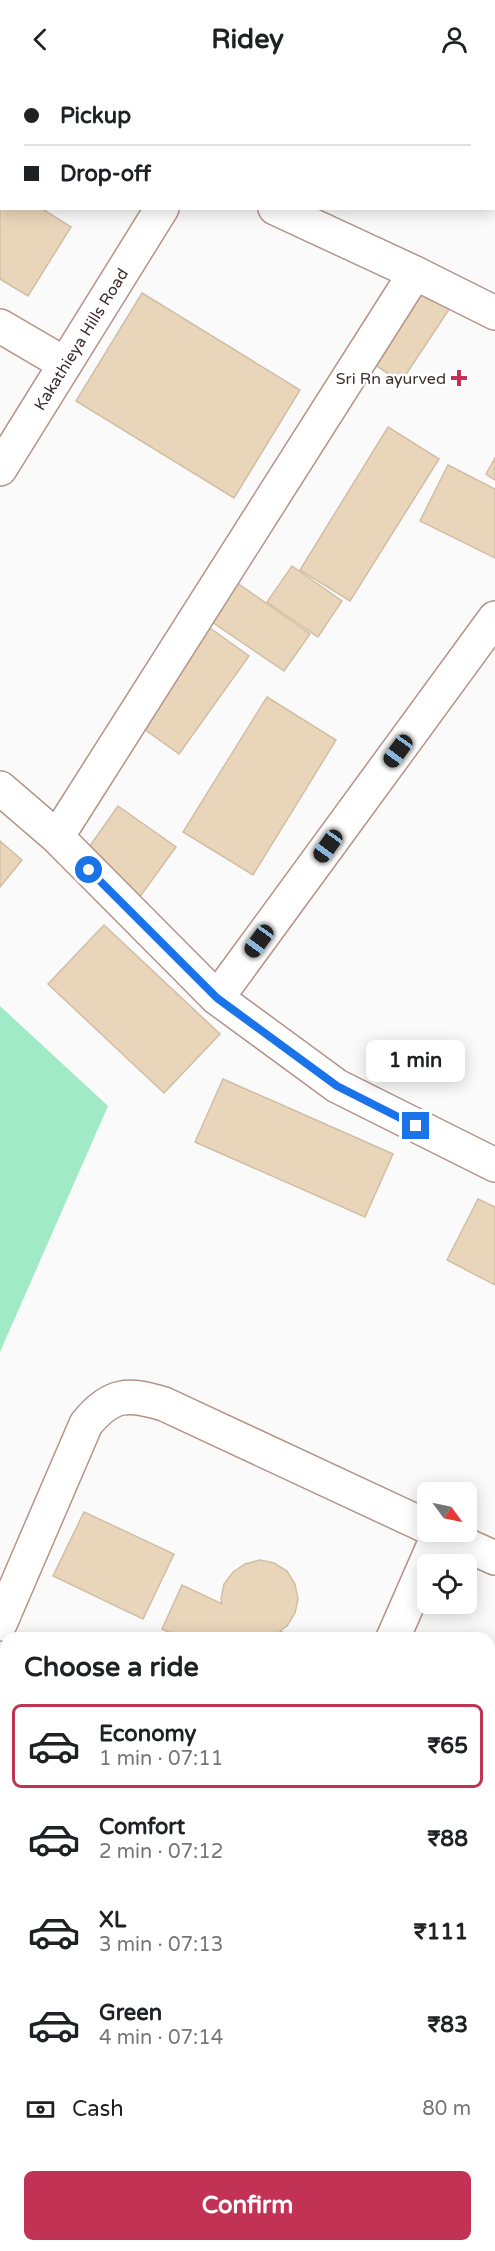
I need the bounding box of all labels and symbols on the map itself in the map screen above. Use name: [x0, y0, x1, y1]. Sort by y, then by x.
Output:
street label: Kakathieya Hills Road: [30, 265, 133, 414]
place label: Sri Rn ayurved: [336, 369, 446, 389]
marker: Sri Rn ayurved: [450, 369, 468, 387]
car: [380, 731, 416, 771]
car: [310, 826, 346, 866]
route start: [75, 856, 102, 883]
car: [241, 921, 277, 961]
callout: 1 min: [366, 1039, 466, 1081]
route end: [402, 1112, 429, 1139]
north arrow: [417, 1482, 477, 1542]

